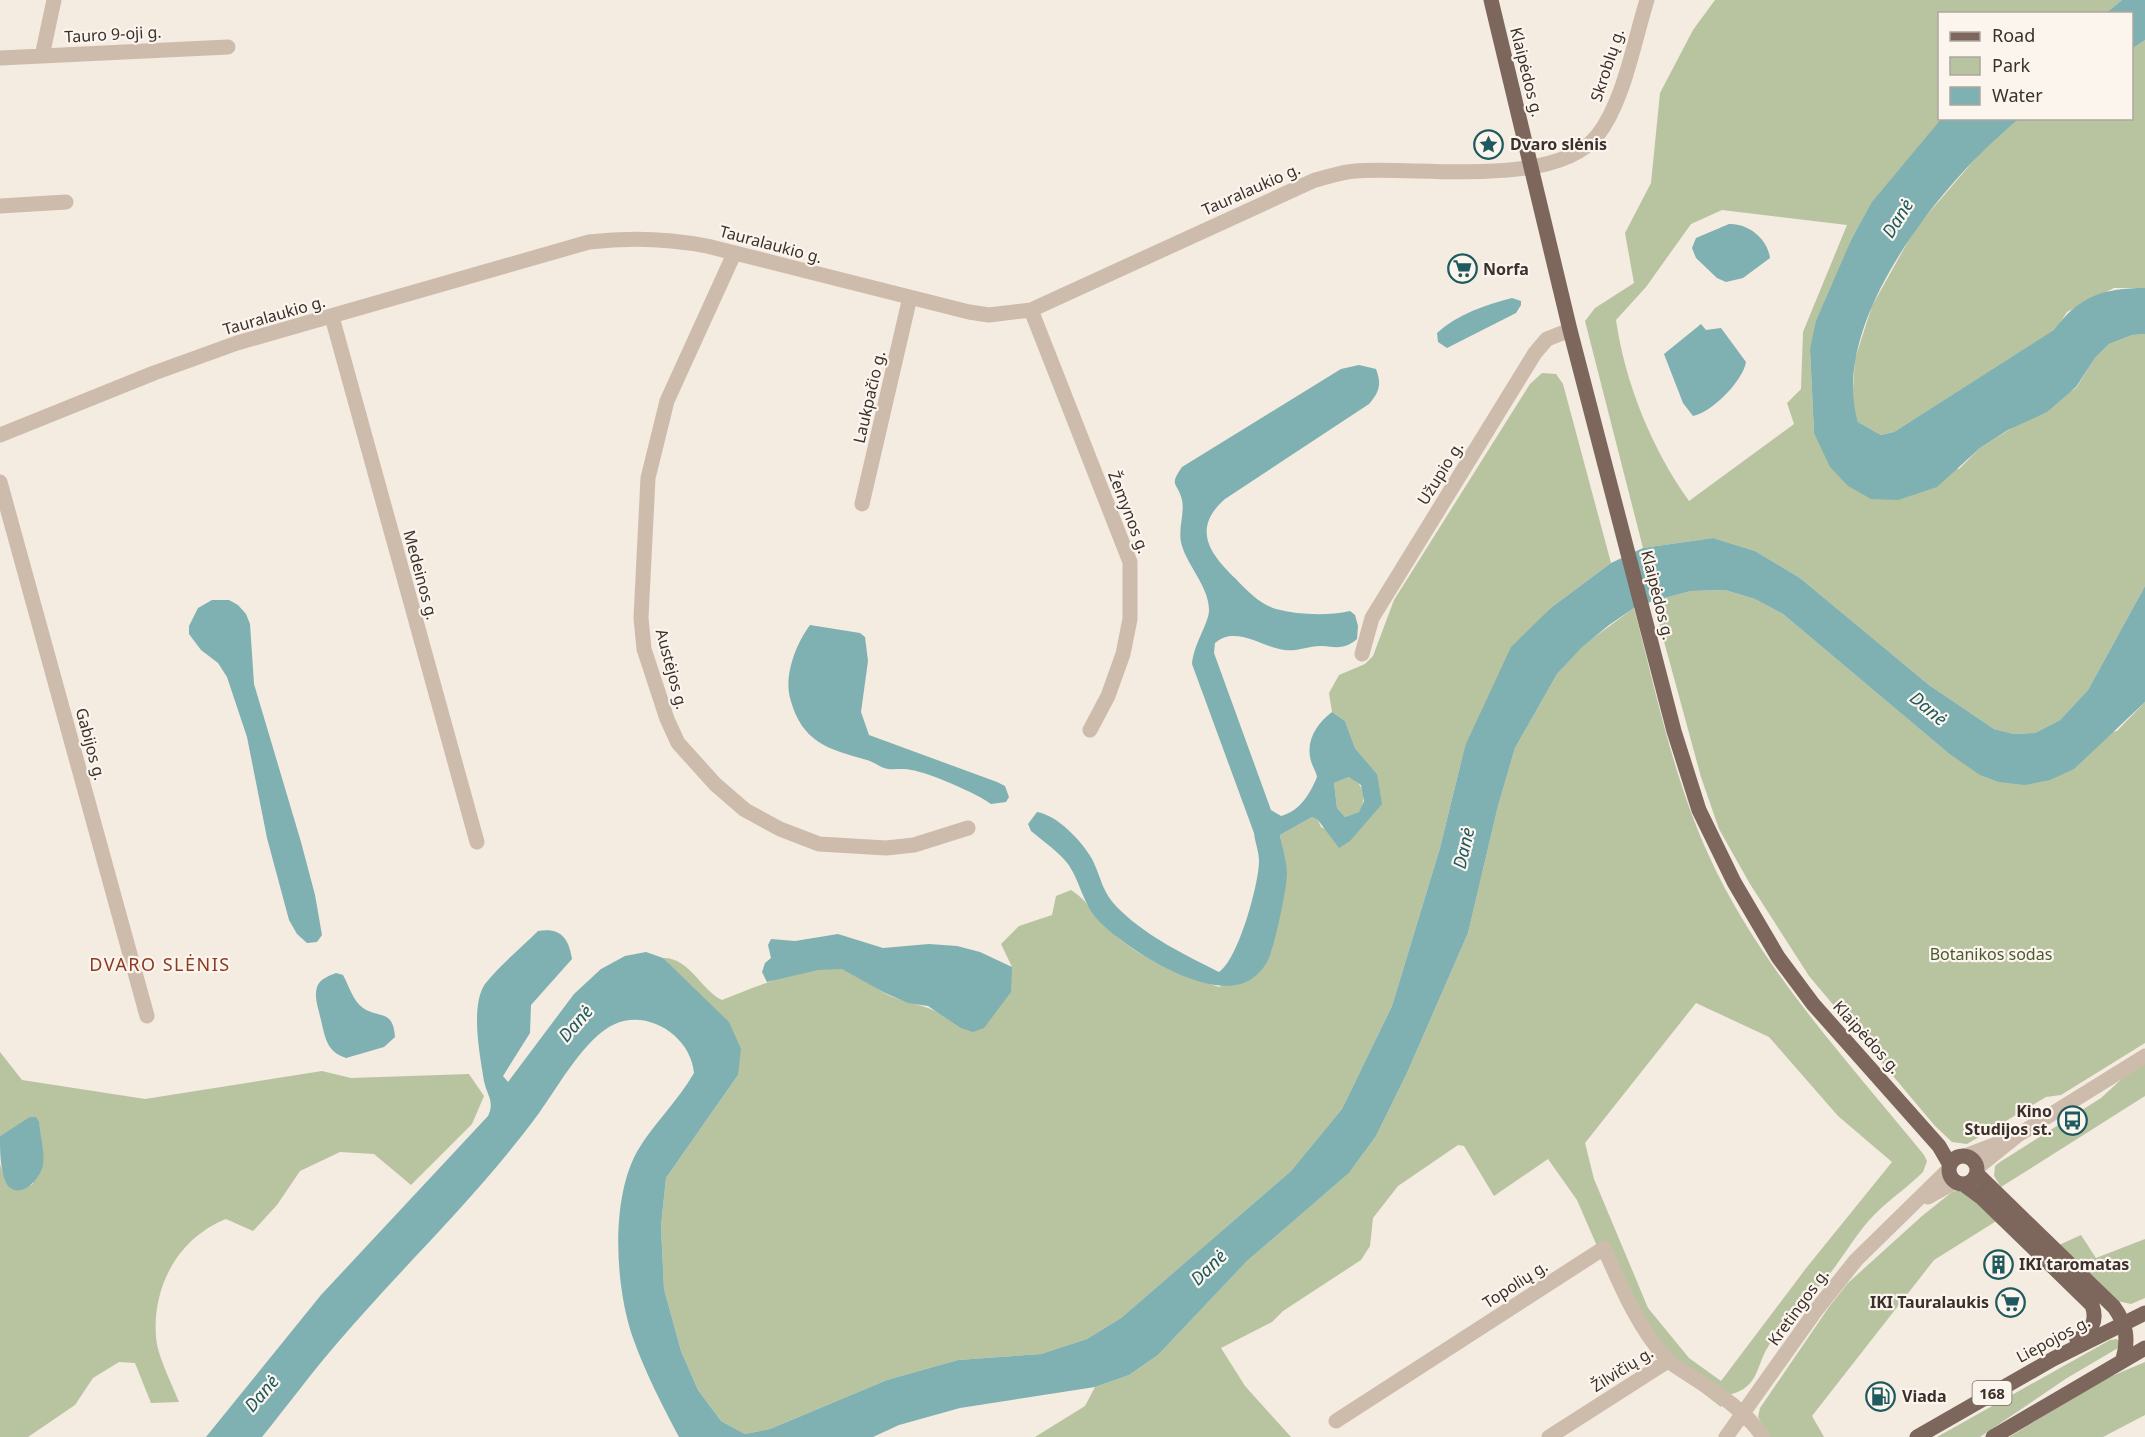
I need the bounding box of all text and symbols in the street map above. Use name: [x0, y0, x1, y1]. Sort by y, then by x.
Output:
legend: [1938, 12, 2133, 120]
street label: Tauro 9-oji g.: [64, 20, 162, 48]
text: Road: [1992, 23, 2035, 47]
street label: Klaipėdos g.: [1505, 25, 1549, 119]
street label: Skroblų g.: [1585, 26, 1629, 104]
text: Park: [1992, 53, 2030, 77]
text: Water: [1992, 83, 2043, 107]
place icon: Dvaro slėnis: [1473, 128, 1505, 160]
place label: Dvaro slėnis: [1510, 133, 1607, 155]
street label: Tauralaukio g.: [1198, 158, 1304, 220]
water label: Danė: [1876, 194, 1918, 242]
street label: Tauralaukio g.: [717, 220, 825, 268]
supermarket icon: Norfa: [1446, 253, 1478, 285]
place label: Norfa: [1483, 258, 1529, 280]
street label: Tauralaukio g.: [220, 290, 328, 340]
street label: Laukpačio g.: [848, 349, 890, 445]
street label: Užupio g.: [1412, 437, 1468, 509]
street label: Žemynos g.: [1103, 468, 1155, 556]
street label: Medeinos g.: [398, 528, 444, 622]
street label: Klaipėdos g.: [1636, 548, 1680, 642]
street label: Austėjos g.: [651, 626, 693, 712]
water label: Danė: [1905, 685, 1953, 731]
street label: Gabijos g.: [71, 705, 111, 783]
water label: Danė: [1447, 825, 1479, 871]
park label: Botanikos sodas: [1930, 943, 2052, 965]
district label: DVARO SLĖNIS: [89, 952, 231, 976]
street label: Klaipėdos g.: [1828, 996, 1906, 1078]
water label: Danė: [552, 999, 598, 1047]
place label: Kino Studijos st.: [1965, 1100, 2052, 1140]
bus stop icon: Kino Studijos st.: [2057, 1104, 2089, 1136]
water label: Danė: [1185, 1244, 1231, 1290]
building icon: IKI taromatas: [1982, 1248, 2014, 1280]
place label: IKI taromatas: [2019, 1253, 2129, 1275]
street label: Topolių g.: [1478, 1255, 1552, 1313]
street label: Kretingos g.: [1763, 1264, 1833, 1350]
supermarket icon: IKI Tauralaukis: [1994, 1286, 2026, 1318]
place label: IKI Tauralaukis: [1870, 1291, 1989, 1313]
street label: Liepojos g.: [2012, 1310, 2094, 1368]
street label: Žilvičių g.: [1587, 1341, 1657, 1397]
water label: Danė: [238, 1369, 284, 1417]
fuel station icon: Viada: [1865, 1380, 1897, 1412]
road number: 168: [1972, 1381, 2012, 1405]
place label: Viada: [1902, 1385, 1946, 1407]

